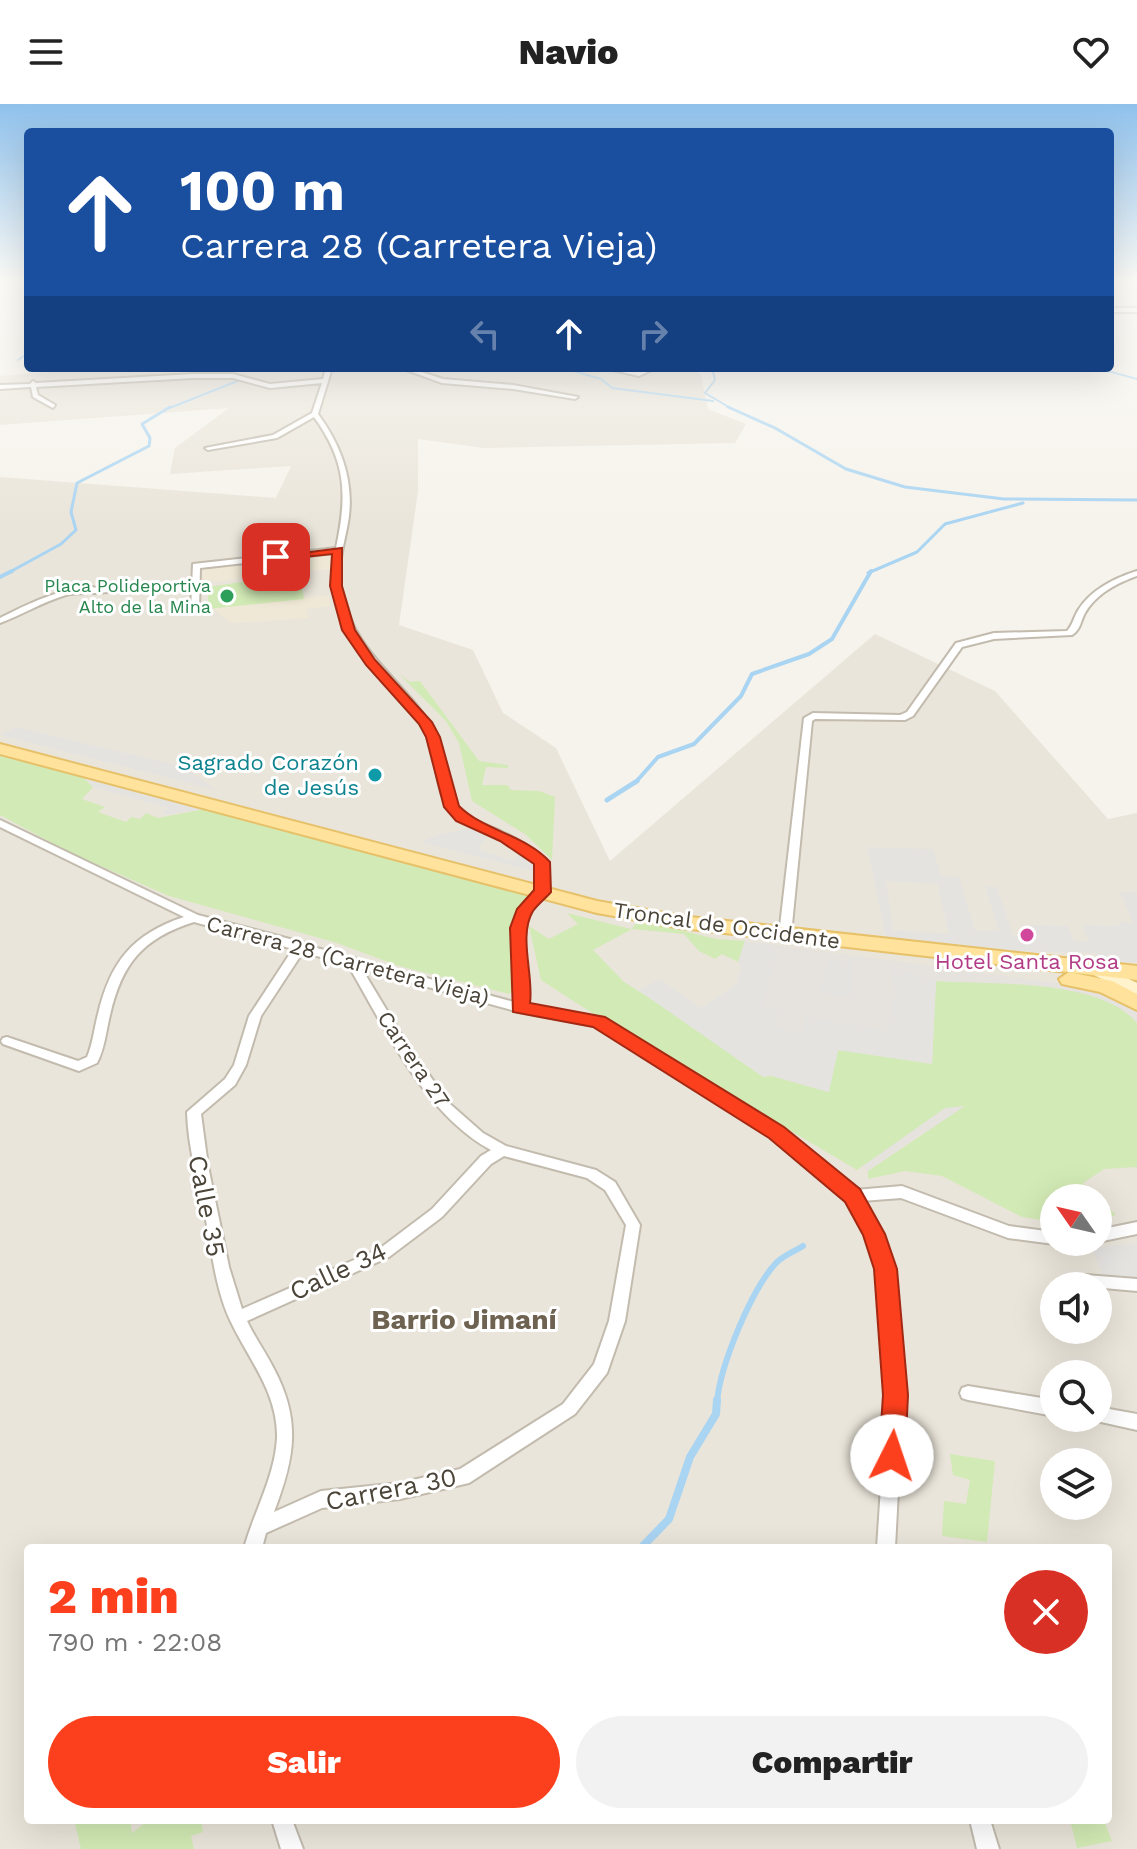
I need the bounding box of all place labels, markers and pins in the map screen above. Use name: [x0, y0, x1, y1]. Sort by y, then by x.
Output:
pin: [242, 523, 310, 591]
place label: Placa Polideportiva Alto de la Mina: [44, 575, 211, 617]
marker: Placa Polideportiva Alto de la Mina: [218, 587, 236, 605]
place label: Sagrado Corazón de Jesús: [178, 750, 359, 800]
marker: Sagrado Corazón de Jesús: [366, 766, 384, 784]
marker: Hotel Santa Rosa: [1018, 926, 1036, 944]
place label: Hotel Santa Rosa: [935, 949, 1119, 974]

